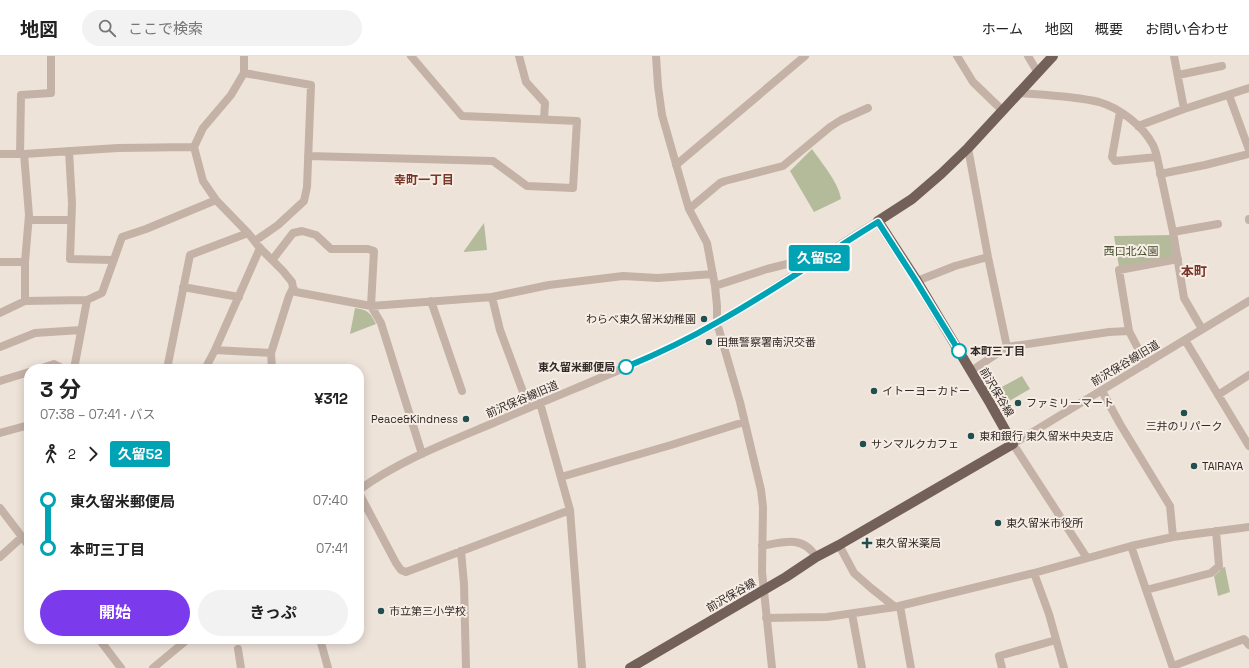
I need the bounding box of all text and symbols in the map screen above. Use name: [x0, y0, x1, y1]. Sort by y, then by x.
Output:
search box: [82, 10, 362, 46]
text: 地図: [20, 17, 58, 42]
icon: search: [96, 17, 118, 39]
text: ここで検索: [128, 19, 203, 38]
text: ホーム: [981, 20, 1023, 38]
text: 地図: [1045, 20, 1073, 38]
text: 概要: [1095, 20, 1123, 38]
text: お問い合わせ: [1145, 20, 1229, 38]
district label: 幸町一丁目: [394, 172, 454, 188]
park label: 西口北公園: [1104, 244, 1159, 258]
line badge: 久留52: [791, 245, 847, 271]
text: 久留52: [797, 249, 841, 267]
district label: 本町: [1181, 263, 1207, 280]
place label: わらべ東久留米幼稚園: [586, 312, 696, 326]
marker: わらべ東久留米幼稚園: [699, 314, 709, 324]
place label: 田無警察署南沢交番: [717, 335, 816, 349]
marker: 田無警察署南沢交番: [704, 337, 714, 347]
street label: 前沢保谷線旧道: [1088, 337, 1162, 389]
marker: 本町三丁目: [951, 343, 967, 359]
place label: 本町三丁目: [970, 344, 1025, 358]
marker: 東久留米郵便局: [618, 359, 634, 375]
place label: 東久留米郵便局: [538, 360, 615, 374]
street label: 前沢保谷線: [977, 365, 1017, 419]
text: 3 分: [40, 375, 81, 403]
street label: 前沢保谷線旧道: [484, 378, 560, 420]
place label: イトーヨーカドー: [882, 384, 970, 398]
marker: イトーヨーカドー: [869, 386, 879, 396]
text: ¥312: [314, 389, 348, 408]
place label: ファミリーマート: [1026, 396, 1114, 410]
marker: ファミリーマート: [1013, 398, 1023, 408]
text: 07:38 – 07:41 · バス: [40, 406, 156, 423]
marker: 三井のリパーク: [1179, 408, 1189, 418]
place label: Peace&Kindness: [371, 412, 458, 426]
marker: Peace&Kindness: [461, 414, 471, 424]
place label: 三井のリパーク: [1146, 419, 1223, 433]
place label: 東和銀行 東久留米中央支店: [979, 429, 1114, 443]
marker: 東和銀行 東久留米中央支店: [966, 431, 976, 441]
place label: サンマルクカフェ: [871, 437, 959, 451]
marker: サンマルクカフェ: [858, 439, 868, 449]
icon: walk: [40, 443, 62, 465]
icon: forward: [82, 443, 104, 465]
text: 久留52: [118, 445, 162, 463]
text: 2: [68, 446, 76, 463]
place label: TAIRAYA: [1202, 459, 1243, 473]
marker: TAIRAYA: [1189, 461, 1199, 471]
text: 東久留米郵便局: [70, 492, 175, 511]
text: 07:40: [313, 492, 348, 509]
place label: 東久留米市役所: [1006, 516, 1084, 530]
marker: 東久留米市役所: [993, 518, 1003, 528]
place label: 東久留米薬局: [875, 536, 941, 550]
marker: 東久留米薬局: [862, 538, 872, 548]
text: 本町三丁目: [70, 540, 145, 559]
text: 07:41: [316, 540, 348, 557]
street label: 前沢保谷線: [704, 575, 758, 615]
button: 開始: [40, 590, 190, 636]
button: きっぷ: [198, 590, 348, 636]
place label: 市立第三小学校: [389, 604, 466, 618]
marker: 市立第三小学校: [376, 606, 386, 616]

